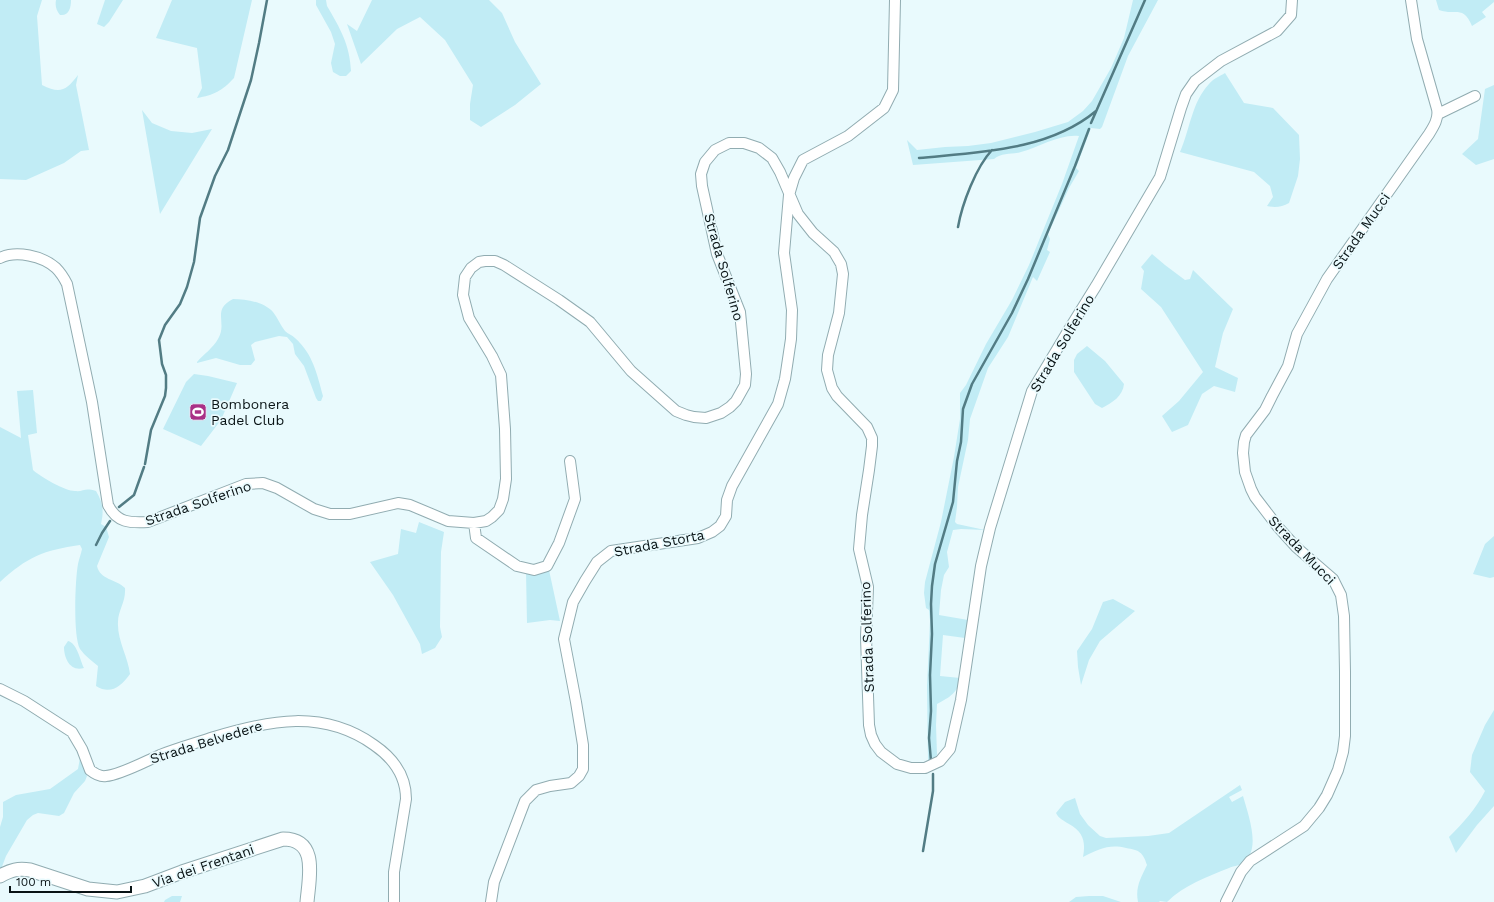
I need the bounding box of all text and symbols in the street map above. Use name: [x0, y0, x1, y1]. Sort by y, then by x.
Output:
street label: Strada Mucci: [1329, 190, 1393, 272]
street label: Strada Solferino: [701, 211, 747, 323]
street label: Strada Solferino: [1027, 291, 1097, 395]
place label: Bombonera Padel Club: [211, 396, 289, 428]
sports icon: Bombonera Padel Club: [188, 402, 208, 422]
street label: Strada Solferino: [143, 477, 253, 529]
street label: Strada Mucci: [1265, 512, 1339, 588]
street label: Strada Storta: [612, 526, 706, 560]
street label: Strada Solferino: [857, 581, 877, 693]
street label: Strada Belvedere: [148, 717, 264, 767]
street label: Via dei Frentani: [150, 841, 256, 891]
scale bar: [10, 868, 131, 894]
text: 100 m: [16, 875, 51, 889]

